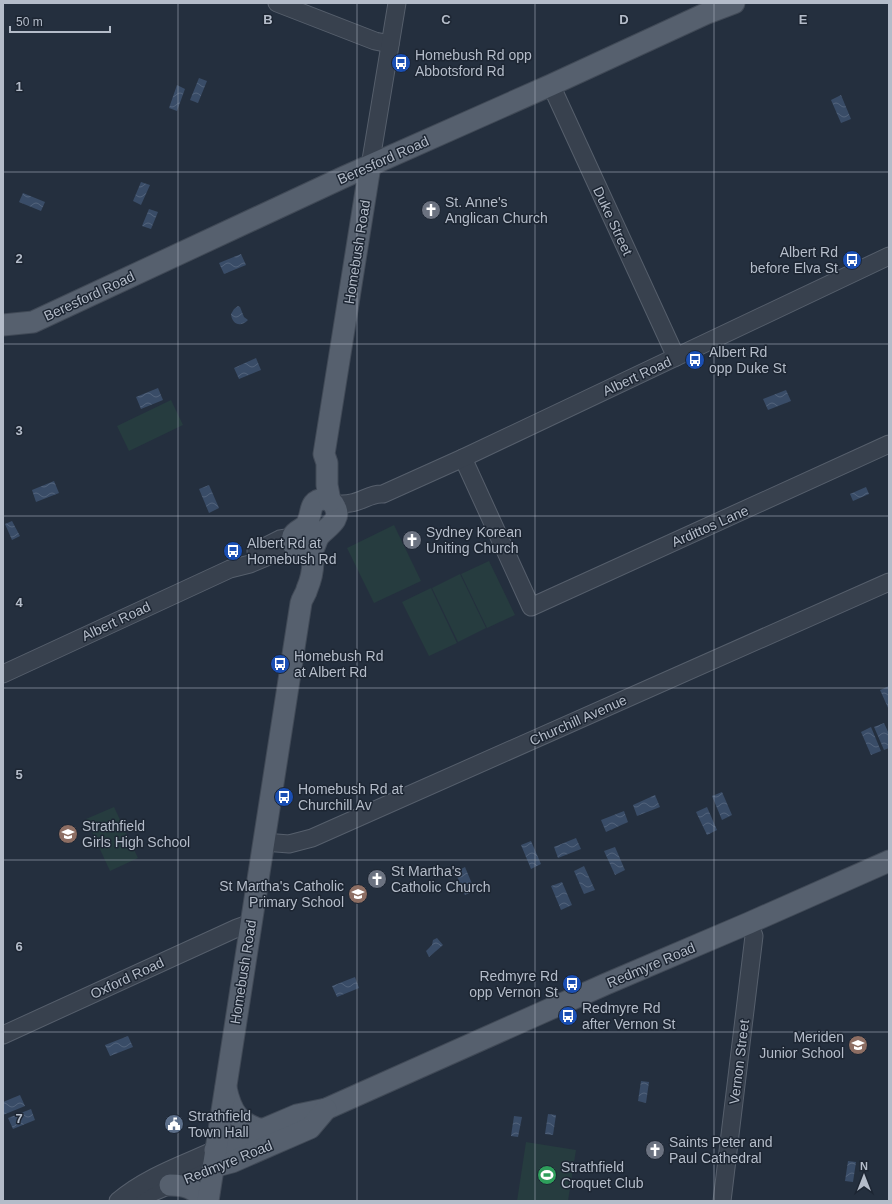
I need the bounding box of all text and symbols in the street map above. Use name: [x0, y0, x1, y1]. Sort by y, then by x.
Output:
scale bar: [10, 8, 110, 34]
text: B: [263, 12, 273, 27]
text: C: [441, 12, 451, 27]
text: D: [619, 12, 629, 27]
text: E: [799, 12, 808, 27]
text: 50 m: [16, 15, 43, 29]
place label: Homebush Rd opp Abbotsford Rd: [415, 47, 532, 79]
bus stop icon: Homebush Rd opp Abbotsford Rd: [390, 52, 412, 74]
text: 1: [15, 79, 23, 94]
street label: Beresford Road: [335, 133, 431, 187]
street label: Duke Street: [590, 184, 636, 258]
place label: St. Anne's Anglican Church: [445, 194, 548, 226]
street label: Homebush Road: [341, 199, 373, 305]
church icon: St. Anne's Anglican Church: [420, 199, 442, 221]
place label: Albert Rd before Elva St: [750, 244, 838, 276]
bus stop icon: Albert Rd before Elva St: [841, 249, 863, 271]
text: 2: [15, 251, 23, 266]
street label: Beresford Road: [41, 268, 137, 324]
place label: Albert Rd opp Duke St: [709, 344, 786, 376]
bus stop icon: Albert Rd opp Duke St: [684, 349, 706, 371]
street label: Albert Road: [600, 353, 674, 399]
text: 3: [15, 423, 23, 438]
street label: Ardittos Lane: [669, 502, 751, 550]
place label: Sydney Korean Uniting Church: [426, 524, 522, 556]
church icon: Sydney Korean Uniting Church: [401, 529, 423, 551]
place label: Albert Rd at Homebush Rd: [247, 535, 337, 567]
bus stop icon: Albert Rd at Homebush Rd: [222, 540, 244, 562]
text: 4: [15, 595, 23, 610]
street label: Albert Road: [79, 598, 153, 644]
place label: Homebush Rd at Albert Rd: [294, 648, 384, 680]
bus stop icon: Homebush Rd at Albert Rd: [269, 653, 291, 675]
street label: Churchill Avenue: [527, 691, 629, 749]
text: 5: [15, 767, 23, 782]
place label: Homebush Rd at Churchill Av: [298, 781, 403, 813]
bus stop icon: Homebush Rd at Churchill Av: [273, 786, 295, 808]
place label: Strathfield Girls High School: [82, 818, 190, 850]
school or university icon: Strathfield Girls High School: [57, 823, 79, 845]
place label: St Martha's Catholic Church: [391, 863, 491, 895]
church icon: St Martha's Catholic Church: [366, 868, 388, 890]
place label: St Martha's Catholic Primary School: [219, 878, 344, 910]
school or university icon: St Martha's Catholic Primary School: [347, 883, 369, 905]
street label: Homebush Road: [227, 919, 259, 1025]
text: 6: [15, 939, 23, 954]
street label: Redmyre Road: [605, 939, 697, 991]
street label: Oxford Road: [88, 954, 166, 1002]
place label: Redmyre Rd opp Vernon St: [469, 968, 558, 1000]
bus stop icon: Redmyre Rd opp Vernon St: [561, 973, 583, 995]
place label: Redmyre Rd after Vernon St: [582, 1000, 676, 1032]
bus stop icon: Redmyre Rd after Vernon St: [557, 1005, 579, 1027]
street label: Vernon Street: [726, 1018, 752, 1105]
place label: Meriden Junior School: [759, 1029, 844, 1061]
school or university icon: Meriden Junior School: [847, 1034, 869, 1056]
place label: Strathfield Town Hall: [188, 1108, 251, 1140]
text: 7: [15, 1111, 23, 1126]
public building icon: Strathfield Town Hall: [163, 1113, 185, 1135]
place label: Saints Peter and Paul Cathedral: [669, 1134, 773, 1166]
street label: Redmyre Road: [181, 1137, 275, 1187]
church icon: Saints Peter and Paul Cathedral: [644, 1139, 666, 1161]
north arrow: [844, 1156, 884, 1196]
place label: Strathfield Croquet Club: [561, 1159, 644, 1191]
text: N: [860, 1160, 868, 1172]
sports icon: Strathfield Croquet Club: [536, 1164, 558, 1186]

